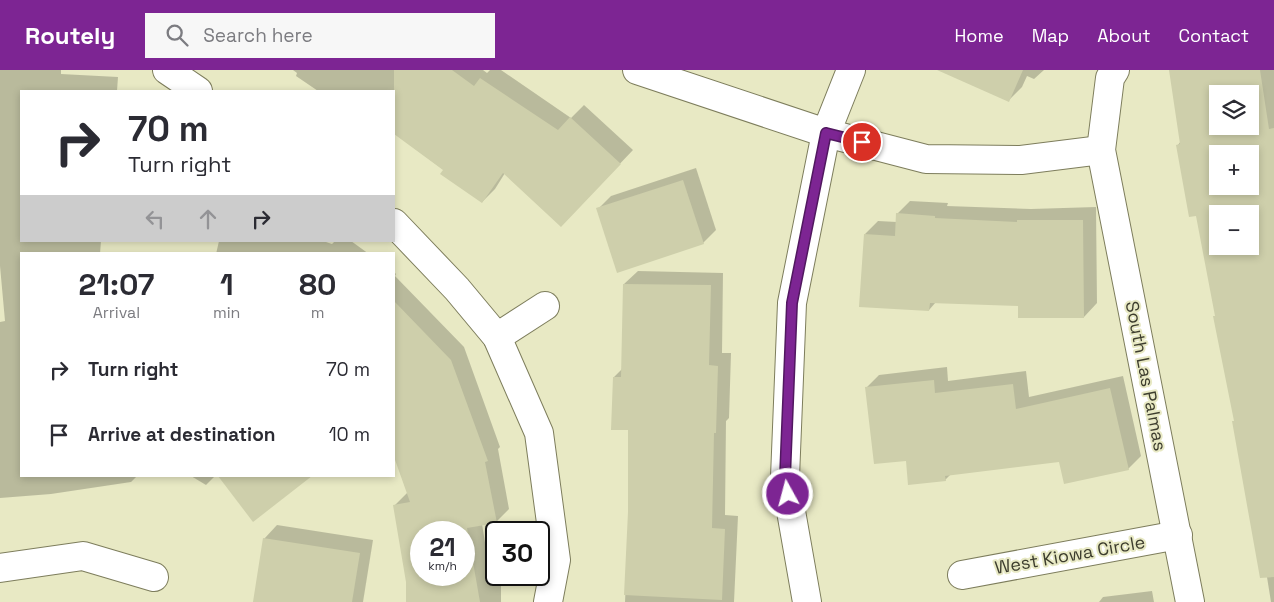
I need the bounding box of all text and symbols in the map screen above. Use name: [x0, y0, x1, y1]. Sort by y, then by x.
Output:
search box: [145, 13, 495, 58]
text: Routely: [25, 20, 115, 51]
icon: search: [163, 21, 191, 49]
text: Search here: [203, 23, 313, 48]
text: Home: [955, 24, 1004, 47]
text: Map: [1032, 24, 1069, 47]
text: About: [1097, 24, 1151, 47]
text: Contact: [1179, 24, 1249, 47]
map controls: [1209, 85, 1259, 255]
button: layers: [1209, 85, 1259, 135]
text: 70 m: [128, 107, 209, 151]
icon: right: [45, 110, 110, 175]
pin: [841, 121, 883, 163]
icon: arrive: [848, 128, 876, 156]
button: +: [1209, 145, 1259, 195]
text: Turn right: [128, 150, 231, 178]
icon: left: [141, 205, 169, 233]
icon: ahead: [194, 205, 222, 233]
icon: right: [247, 205, 275, 233]
button: −: [1209, 205, 1259, 255]
text: 21:07: [79, 265, 154, 304]
text: 1: [220, 265, 233, 304]
text: 80: [299, 265, 336, 304]
street label: South Las Palmas: [1121, 299, 1172, 453]
text: Arrival: [93, 302, 140, 323]
text: min: [213, 302, 240, 323]
text: m: [311, 302, 325, 323]
icon: right: [45, 356, 73, 384]
text: Turn right: [88, 357, 178, 382]
text: 70 m: [326, 357, 370, 382]
icon: arrive: [45, 421, 73, 449]
text: Arrive at destination: [88, 422, 276, 447]
text: 10 m: [329, 422, 370, 447]
position arrow: [761, 467, 813, 519]
speed limit sign: 30: [485, 521, 550, 586]
street label: West Kiowa Circle: [993, 530, 1147, 579]
text: 21: [429, 531, 456, 563]
text: km/h: [428, 558, 457, 574]

